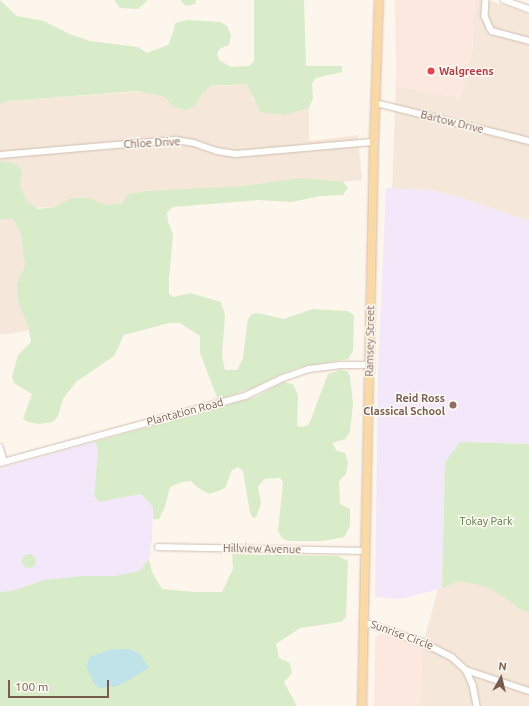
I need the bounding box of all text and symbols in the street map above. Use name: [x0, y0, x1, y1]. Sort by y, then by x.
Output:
place label: Walgreens: [439, 64, 494, 78]
marker: Walgreens: [426, 66, 436, 76]
street label: Bartow Drive: [419, 108, 485, 136]
street label: Chloe Drive: [123, 135, 181, 151]
street label: Ramsey Street: [363, 305, 377, 377]
place label: Reid Ross Classical School: [363, 392, 445, 418]
street label: Plantation Road: [145, 395, 225, 429]
marker: Reid Ross Classical School: [448, 400, 458, 410]
park label: Tokay Park: [460, 514, 512, 528]
street label: Hillview Avenue: [223, 542, 301, 556]
street label: Sunrise Circle: [369, 617, 435, 653]
north arrow: [481, 658, 521, 698]
text: N: [498, 660, 508, 673]
scale bar: [10, 672, 111, 698]
text: 100 m: [15, 680, 48, 693]

